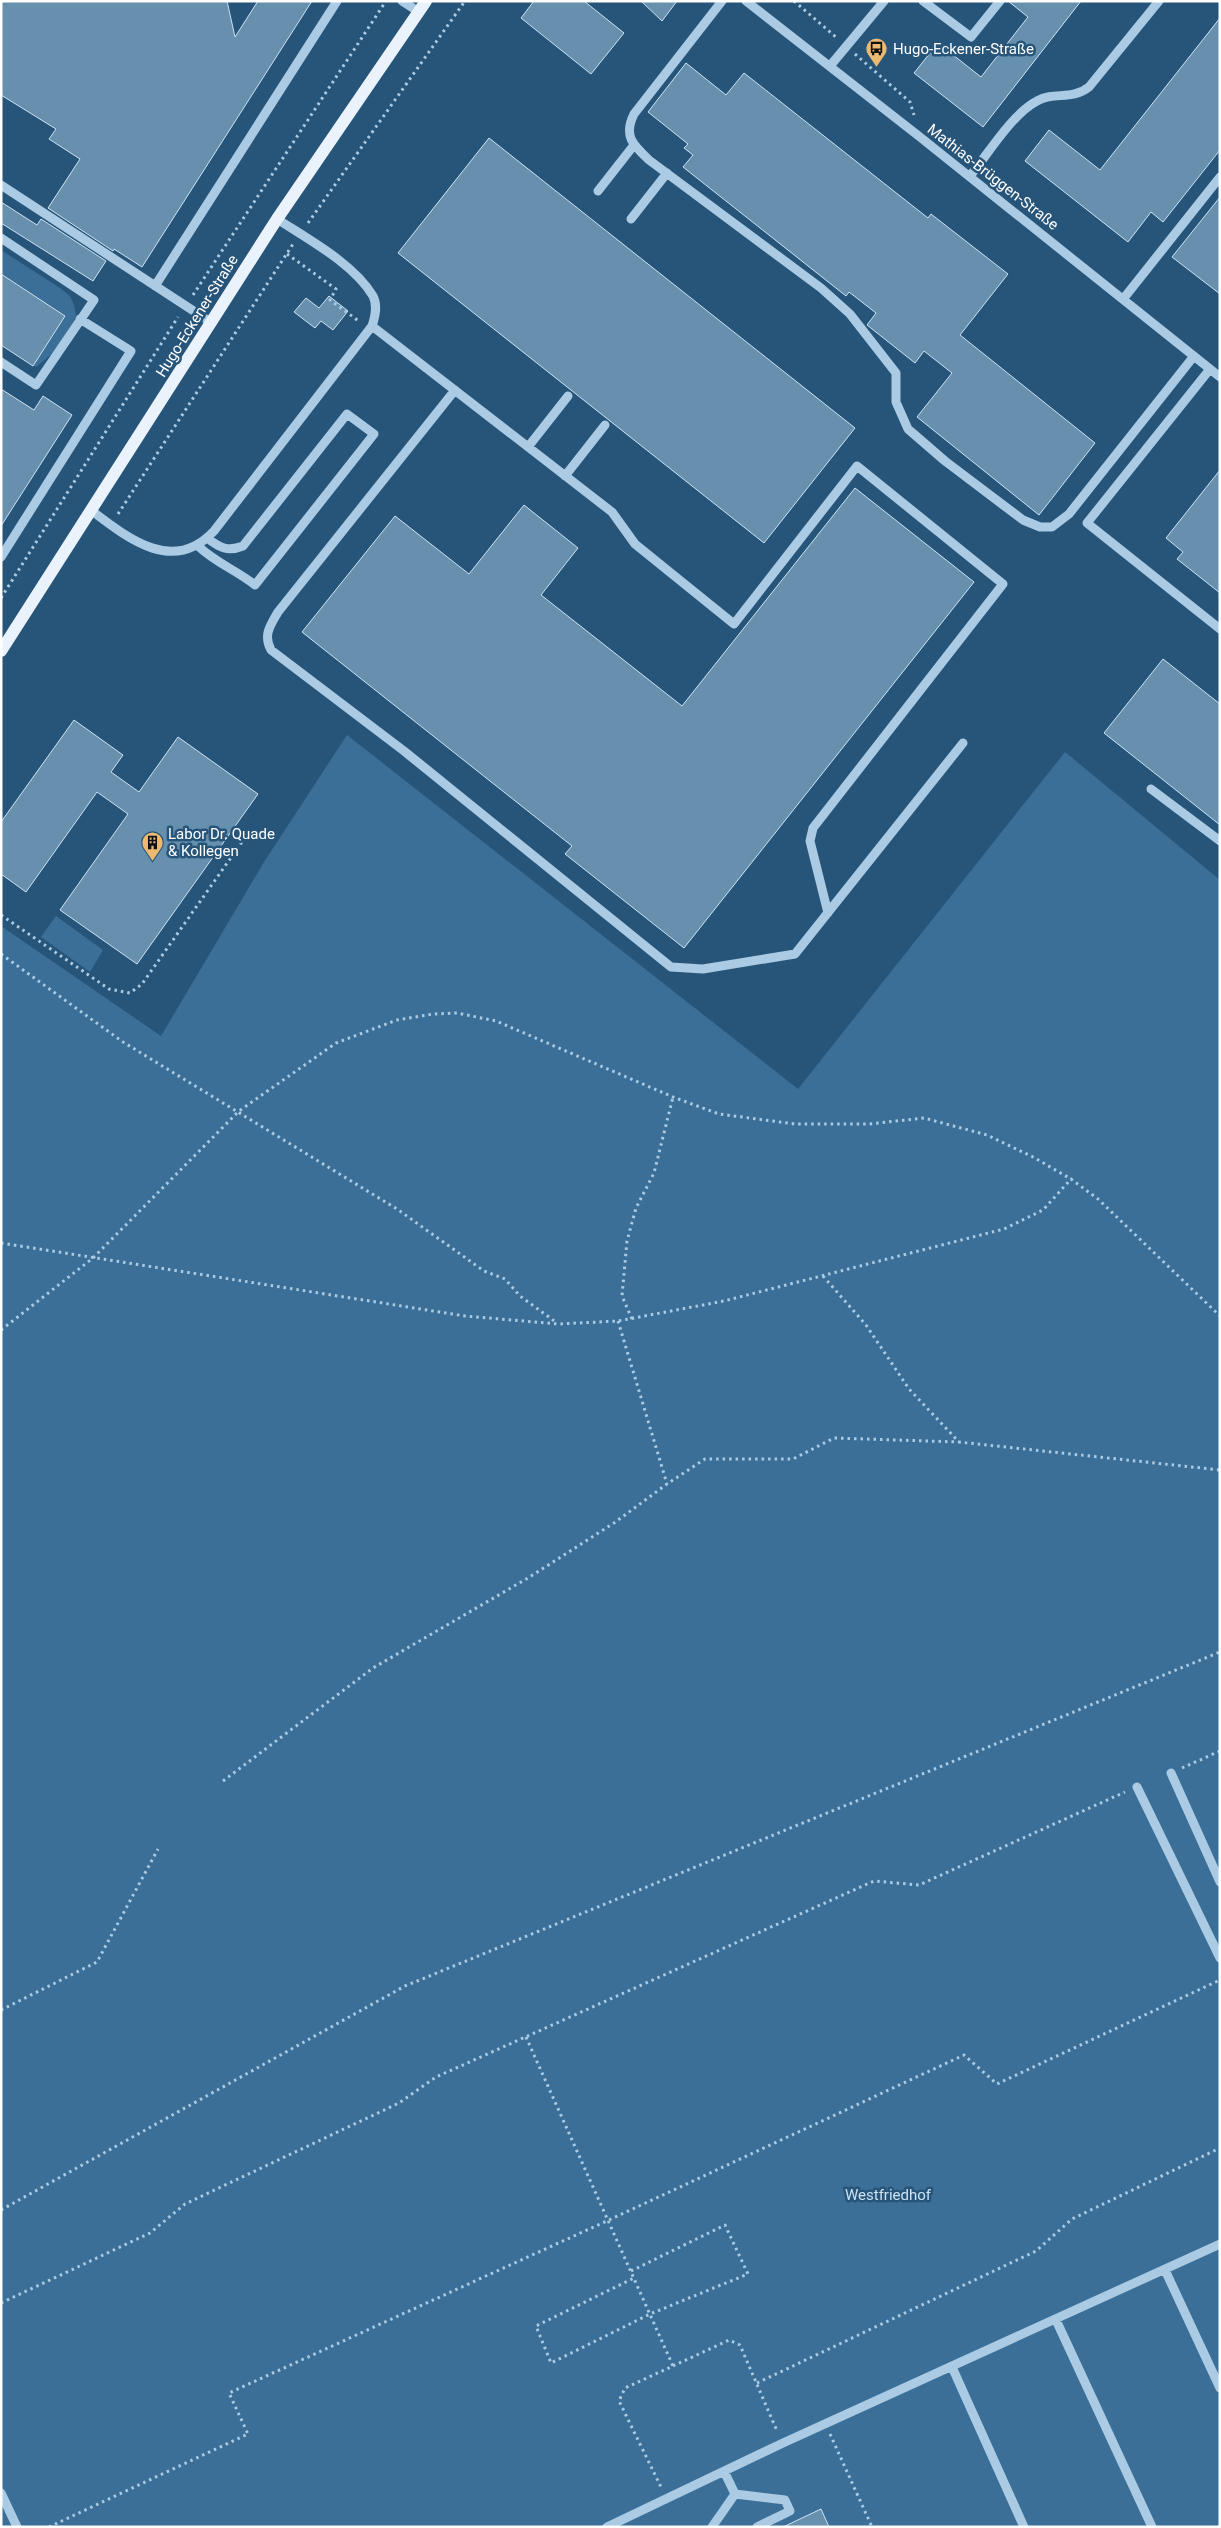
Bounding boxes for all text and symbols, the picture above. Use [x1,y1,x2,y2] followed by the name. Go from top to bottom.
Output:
[865,37,889,68] bus stop icon: Hugo-Eckener-Straße
[893,40,1034,58] place label: Hugo-Eckener-Straße
[924,120,1062,234] street label: Mathias-Brüggen-Straße
[152,251,242,380] street label: Hugo-Eckener-Straße
[168,825,275,860] place label: Labor Dr. Quade & Kollegen
[140,831,164,862] building icon: Labor Dr. Quade & Kollegen
[845,2186,932,2204] park label: Westfriedhof

